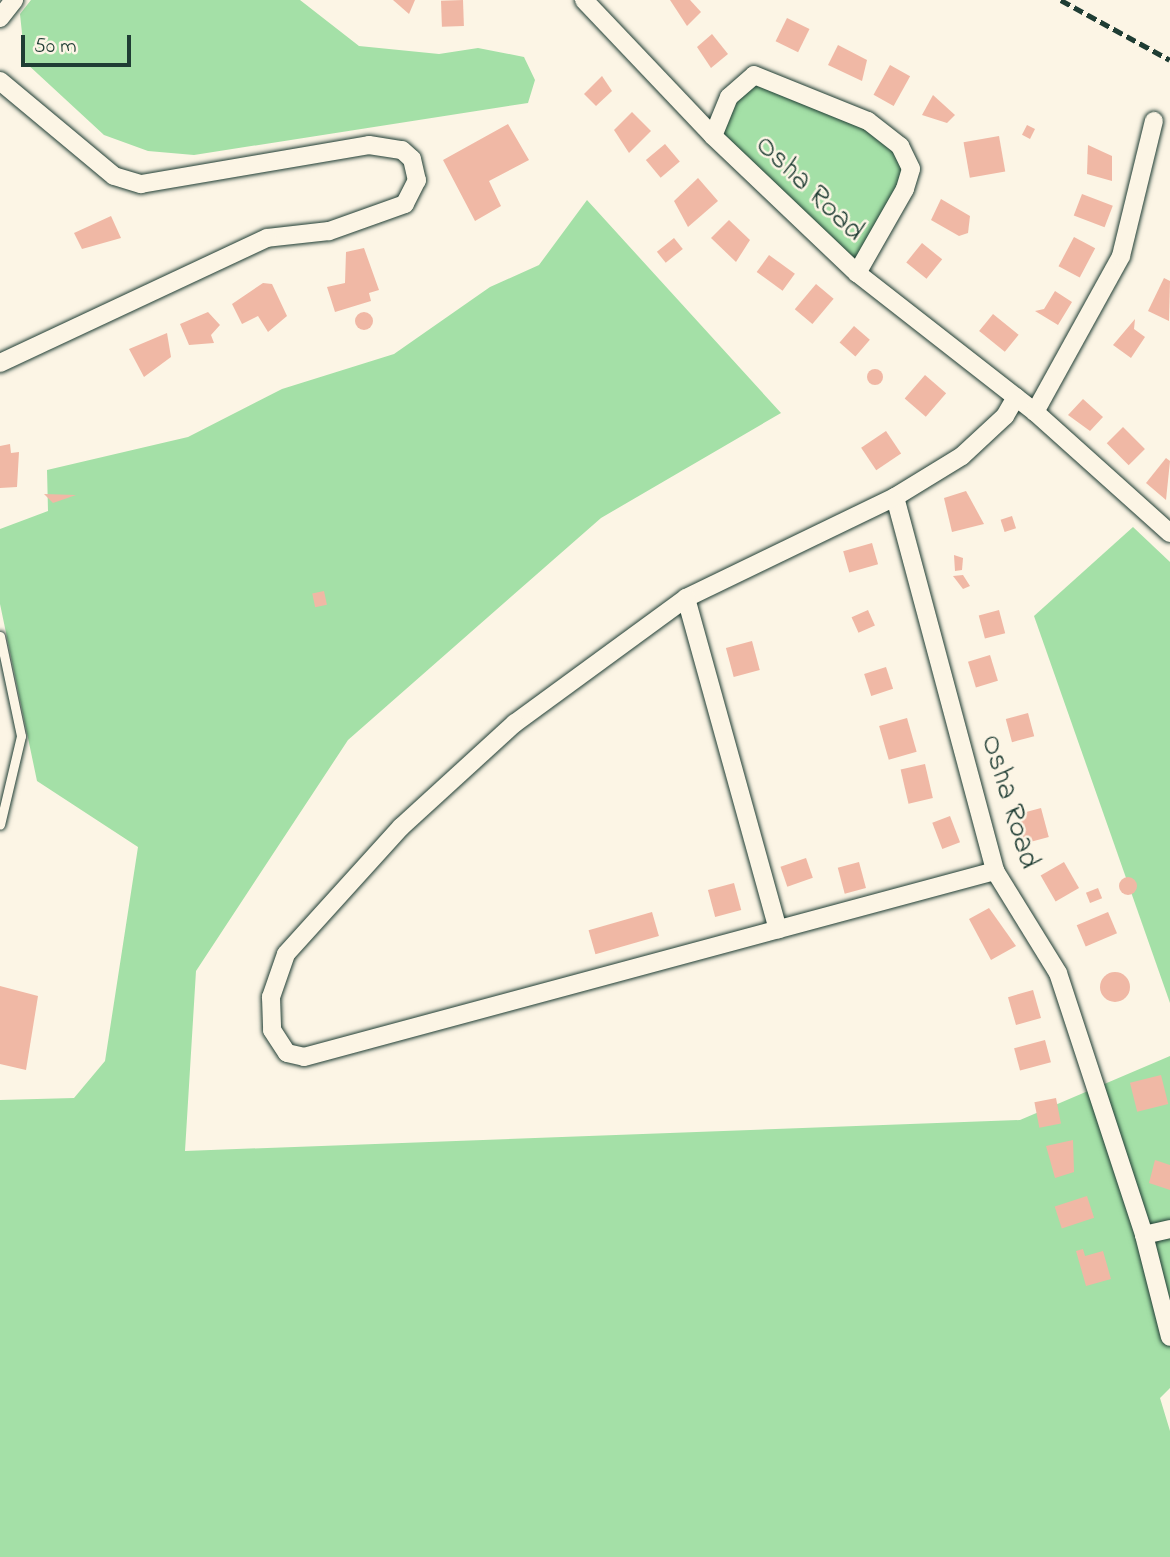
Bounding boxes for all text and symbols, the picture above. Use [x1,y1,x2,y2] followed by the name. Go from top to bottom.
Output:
[24,21,135,65] scale bar
[34,32,77,62] text: 50 m
[747,128,871,250] street label: Osha Road
[972,731,1046,873] street label: Osha Road

